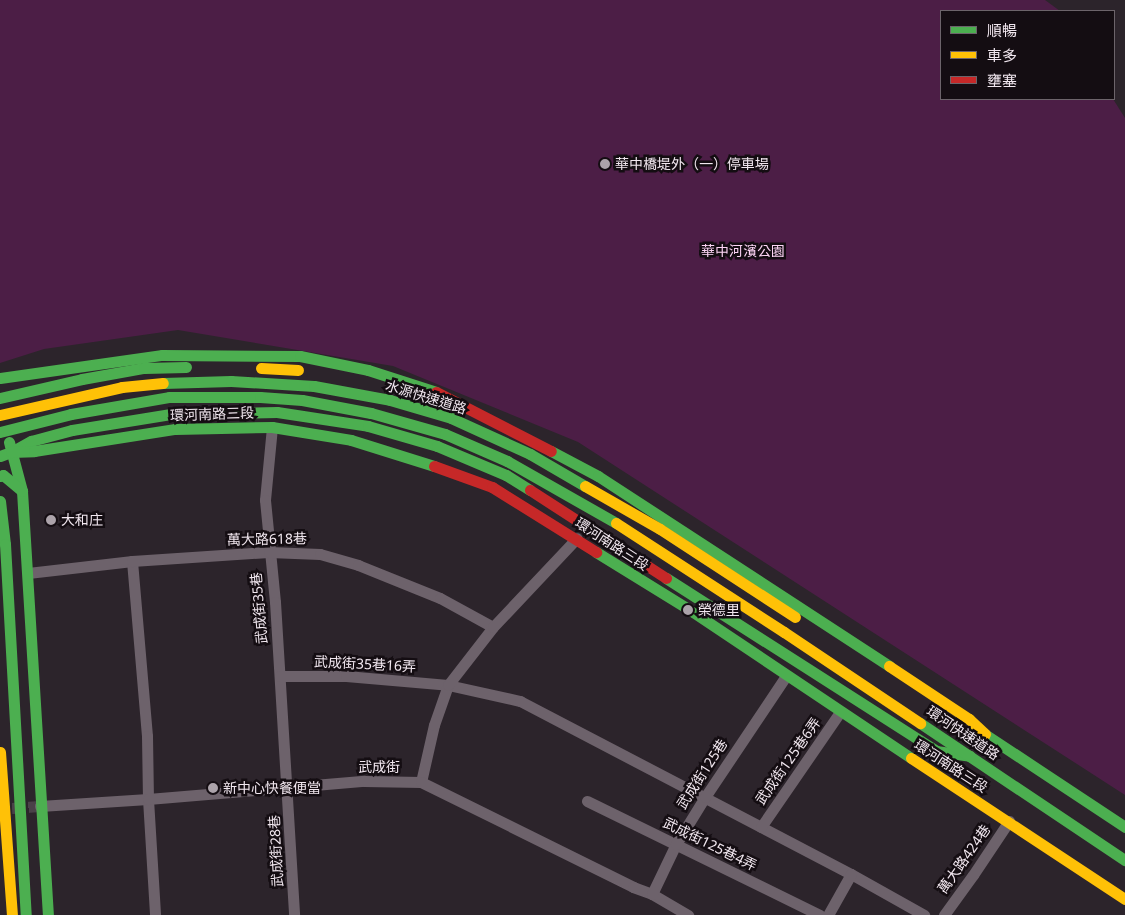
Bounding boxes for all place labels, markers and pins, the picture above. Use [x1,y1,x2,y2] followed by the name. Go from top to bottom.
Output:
[615,156,769,172] place label: 華中橋堤外（一）停車場
[599,158,611,170] marker: 華中橋堤外（一）停車場
[61,512,103,528] place label: 大和庄
[45,514,57,526] marker: 大和庄
[698,602,740,618] place label: 榮德里
[682,604,694,616] marker: 榮德里
[223,780,321,796] place label: 新中心快餐便當
[207,782,219,794] marker: 新中心快餐便當

